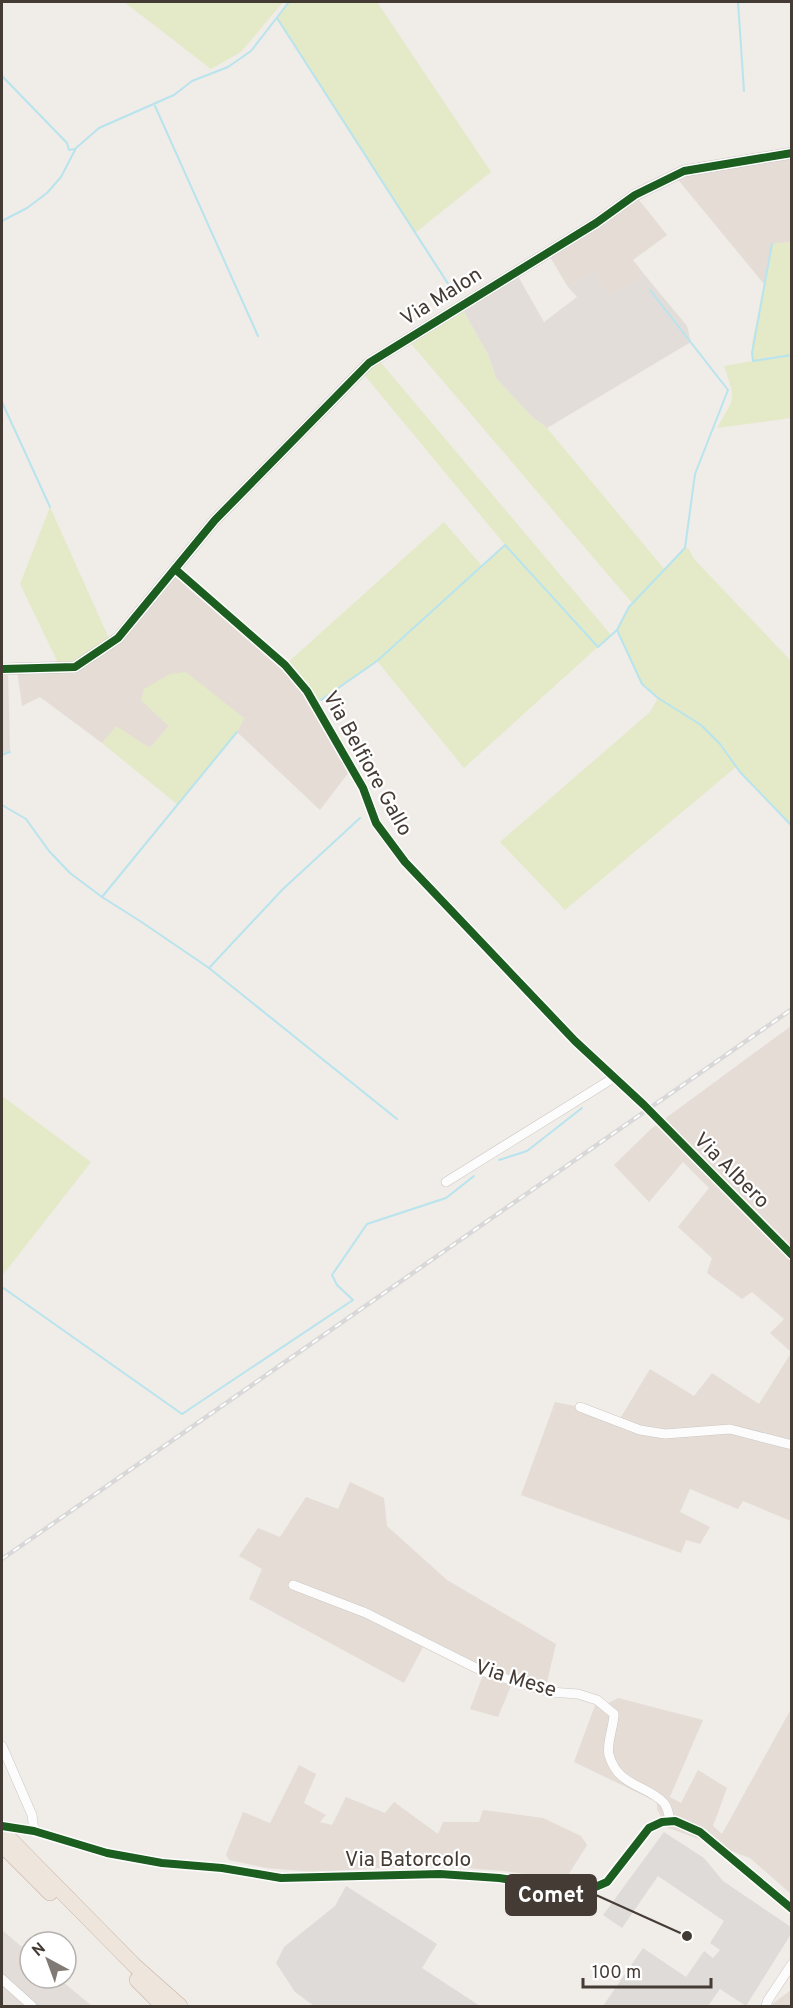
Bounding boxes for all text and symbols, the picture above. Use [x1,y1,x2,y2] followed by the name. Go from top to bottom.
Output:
[396,262,488,333] street label: Via Malon
[316,686,418,841] street label: Via Belfiore Gallo
[687,1127,775,1215] street label: Via Albero
[471,1654,560,1705] street label: Via Mese
[345,1847,471,1874] street label: Via Batorcolo
[506,1875,596,1915] callout: Comet
[518,1883,584,1910] text: Comet
[18,1930,78,1990] north arrow
[29,1939,50,1962] text: N
[583,1951,710,1989] scale bar
[592,1962,641,1985] text: 100 m

